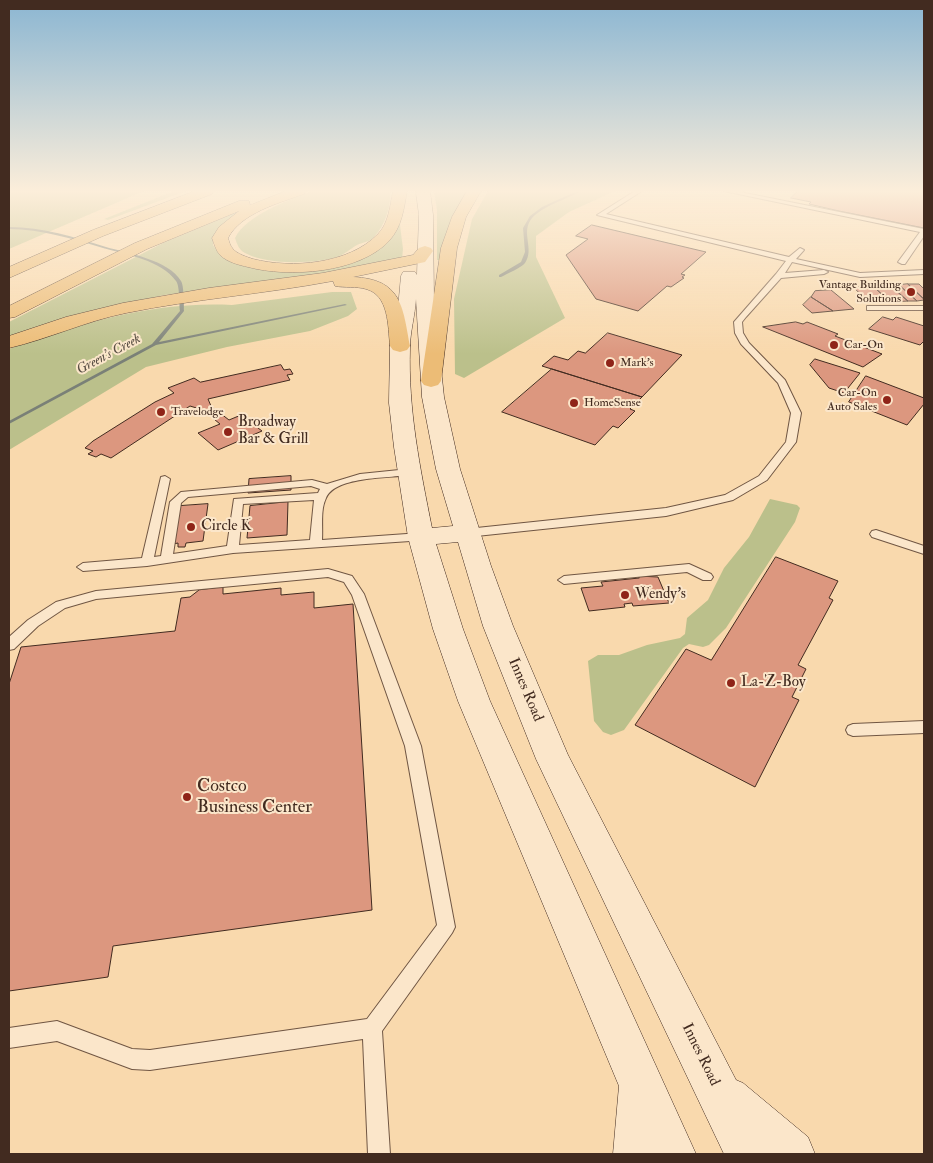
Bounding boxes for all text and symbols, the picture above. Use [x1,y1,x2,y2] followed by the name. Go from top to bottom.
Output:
[819,278,901,306] place label: Vantage Building Solutions
[905,286,917,298] marker: Vantage Building Solutions
[74,331,144,379] water label: Green's Creek
[844,338,883,352] place label: Car-On
[828,339,840,351] marker: Car-On
[620,356,654,370] place label: Mark's
[604,357,616,369] marker: Mark's
[827,386,877,414] place label: Car-On Auto Sales
[881,394,893,406] marker: Car-On Auto Sales
[584,396,641,410] place label: HomeSense
[568,397,580,409] marker: HomeSense
[171,405,224,419] place label: Travelodge
[155,406,167,418] marker: Travelodge
[238,414,308,449] place label: Broadway Bar & Grill
[222,426,234,438] marker: Broadway Bar & Grill
[201,518,251,536] place label: Circle K
[185,521,197,533] marker: Circle K
[635,586,686,604] place label: Wendy's
[619,589,631,601] marker: Wendy's
[504,655,546,725] street label: Innes Road
[741,674,806,692] place label: La-Z-Boy
[725,677,737,689] marker: La-Z-Boy
[197,776,312,819] place label: Costco Business Center
[181,791,193,803] marker: Costco Business Center
[677,1021,723,1089] street label: Innes Road

